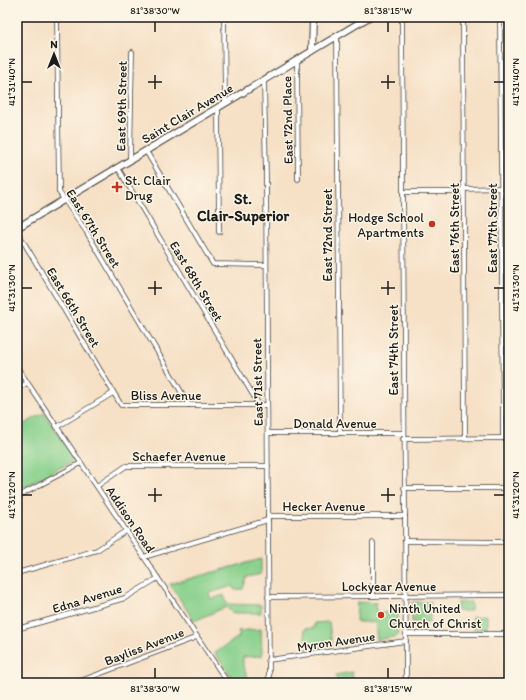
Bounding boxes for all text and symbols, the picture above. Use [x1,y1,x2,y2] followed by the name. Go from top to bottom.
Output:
[130,4,180,17] text: 81°38'30"W
[364,4,412,17] text: 81°38'15"W
[34,34,74,74] north arrow
[50,38,58,51] text: N
[5,58,18,106] text: 41°31'40"N
[509,58,522,106] text: 41°31'40"N
[113,60,130,151] street label: East 69th Street
[279,76,296,164] street label: East 72nd Place
[139,80,236,147] street label: Saint Clair Avenue
[125,173,171,203] place label: St. Clair Drug
[112,182,122,192] marker: St. Clair Drug
[447,183,462,273] street label: East 76th Street
[485,183,500,273] street label: East 77th Street
[63,186,124,271] street label: East 67th Street
[320,188,335,281] street label: East 72nd Street
[197,190,289,226] district label: St. Clair-Superior
[348,210,424,240] place label: Hodge School Apartments
[427,219,437,229] marker: Hodge School Apartments
[167,238,226,324] street label: East 68th Street
[5,264,18,312] text: 41°31'30"N
[509,264,522,312] text: 41°31'30"N
[44,265,103,350] street label: East 66th Street
[386,304,401,396] street label: East 74th Street
[249,338,266,426] street label: East 71st Street
[131,388,201,403] street label: Bliss Avenue
[293,416,377,431] street label: Donald Avenue
[132,449,226,464] street label: Schaefer Avenue
[5,471,18,519] text: 41°31'20"N
[509,471,522,519] text: 41°31'20"N
[103,483,158,555] street label: Addison Road
[283,499,365,514] street label: Hecker Avenue
[342,579,436,594] street label: Lockyear Avenue
[50,581,124,616] street label: Edna Avenue
[389,601,481,631] place label: Ninth United Church of Christ
[376,610,386,620] marker: Ninth United Church of Christ
[102,624,186,669] street label: Bayliss Avenue
[296,629,376,654] street label: Myron Avenue
[130,682,180,695] text: 81°38'30"W
[364,682,412,695] text: 81°38'15"W

